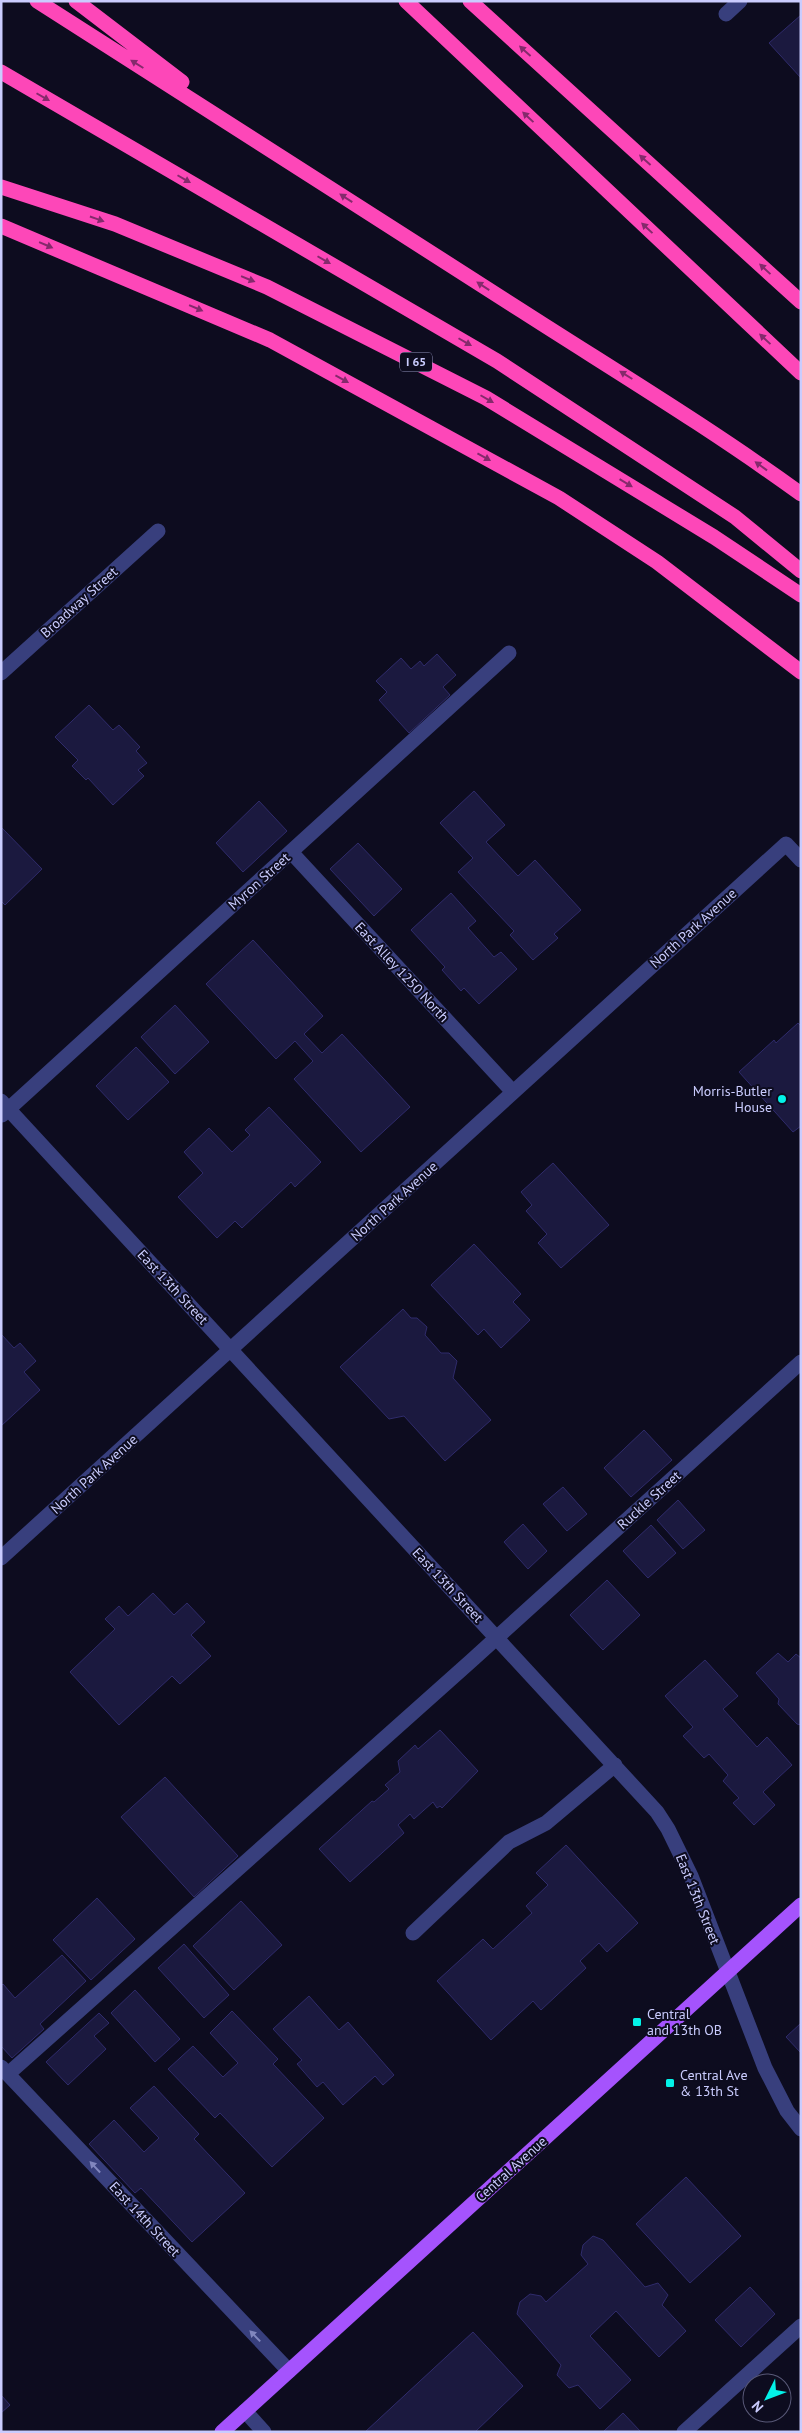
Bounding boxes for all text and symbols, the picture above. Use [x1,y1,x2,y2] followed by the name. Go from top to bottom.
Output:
[519,45,531,57] one-way arrow
[130,60,144,69] one-way arrow
[37,92,50,101] one-way arrow
[523,111,535,123] one-way arrow
[639,154,651,166] one-way arrow
[177,174,190,183] one-way arrow
[340,193,353,202] one-way arrow
[90,215,105,223] one-way arrow
[641,222,653,234] one-way arrow
[39,241,53,249] one-way arrow
[318,256,331,265] one-way arrow
[759,263,771,275] one-way arrow
[241,275,256,283] one-way arrow
[476,281,489,291] one-way arrow
[189,305,203,313] one-way arrow
[760,333,772,345] one-way arrow
[457,338,472,346] one-way arrow
[400,352,432,372] road number: I 65
[620,371,633,380] one-way arrow
[335,375,349,383] one-way arrow
[481,394,494,403] one-way arrow
[477,453,492,461] one-way arrow
[755,460,768,471] one-way arrow
[620,479,633,488] one-way arrow
[37,562,121,641] street label: Broadway Street
[224,848,294,913] street label: Myron Street
[646,884,740,972] street label: North Park Avenue
[351,918,453,1026] street label: East Alley 1250 North
[693,1082,772,1116] place label: Morris-Butler House
[776,1093,788,1105] marker: Morris-Butler House
[347,1157,441,1245] street label: North Park Avenue
[134,1246,212,1328] street label: East 13th Street
[47,1430,141,1518] street label: North Park Avenue
[613,1467,685,1533] street label: Ruckle Street
[409,1544,487,1626] street label: East 13th Street
[672,1851,724,1947] street label: East 13th Street
[647,2005,722,2039] place label: Central and 13th OB
[631,2016,643,2028] marker: Central and 13th OB
[680,2066,748,2100] place label: Central Ave & 13th St
[664,2077,676,2089] marker: Central Ave & 13th St
[472,2132,550,2206] street label: Central Avenue
[89,2161,101,2173] one-way arrow
[106,2178,184,2260] street label: East 14th Street
[249,2330,261,2342] one-way arrow
[742,2373,792,2423] north arrow
[748,2397,767,2416] text: N

